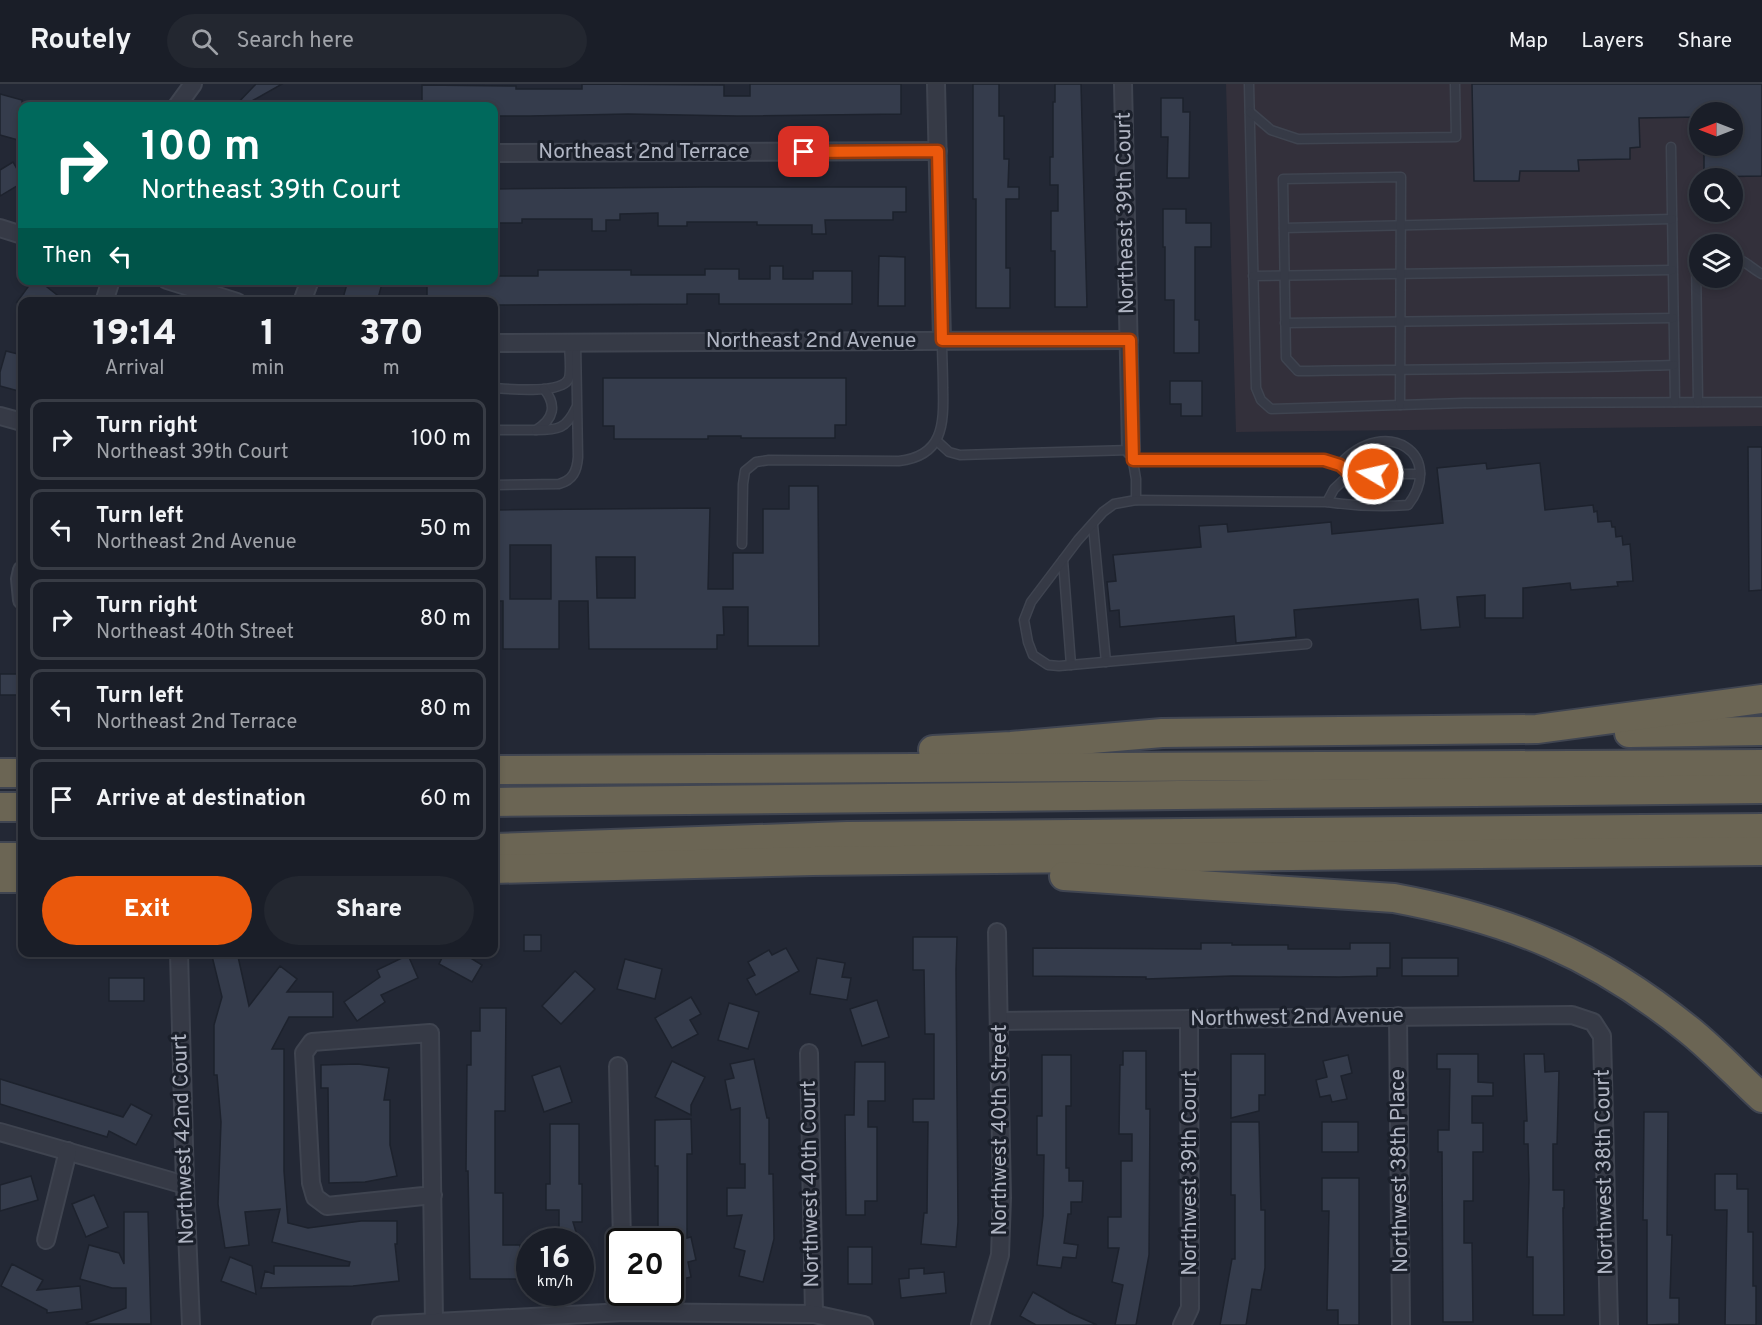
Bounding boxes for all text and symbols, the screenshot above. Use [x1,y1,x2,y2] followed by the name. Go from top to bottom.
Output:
[167,14,587,68] search box
[30,23,131,59] text: Routely
[188,25,221,58] icon: search
[236,28,354,55] text: Search here
[1509,28,1548,55] text: Map
[1581,28,1644,55] text: Layers
[1677,28,1732,55] text: Share
[1689,102,1743,156] north arrow
[1689,102,1743,288] map controls
[1111,112,1141,314] street label: Northeast 39th Court
[141,122,260,175] text: 100 m
[42,126,120,204] icon: right
[778,126,829,177] pin
[787,135,820,168] icon: arrive
[538,139,750,166] street label: Northeast 2nd Terrace
[1689,168,1743,222] button: search
[141,174,401,208] text: Northeast 39th Court
[1689,234,1743,288] button: layers
[104,240,137,273] icon: left
[42,243,92,270] text: Then
[92,312,177,358] text: 19:14
[260,312,275,358] text: 1
[359,312,424,358] text: 370
[706,328,916,355] street label: Northeast 2nd Avenue
[105,356,164,382] text: Arrival
[251,356,284,382] text: min
[383,356,400,382] text: m
[96,413,198,440] text: Turn right
[45,423,78,456] icon: right
[411,426,471,453] text: 100 m
[96,440,289,466] text: Northeast 39th Court
[1341,442,1405,506] position arrow
[96,503,184,530] text: Turn left
[45,513,78,546] icon: left
[419,516,471,543] text: 50 m
[96,530,296,556] text: Northeast 2nd Avenue
[96,593,198,620] text: Turn right
[45,603,78,636] icon: right
[420,606,471,633] text: 80 m
[96,620,294,646] text: Northeast 40th Street
[96,683,184,710] text: Turn left
[45,693,78,726] icon: left
[420,696,471,723] text: 80 m
[96,710,297,736] text: Northeast 2nd Terrace
[45,783,78,816] icon: arrive
[96,786,306,813] text: Arrive at destination
[420,786,471,813] text: 60 m
[42,876,252,945] button: Exit
[264,876,474,945] button: Share
[1190,1003,1404,1033] street label: Northwest 2nd Avenue
[987,1024,1014,1236] street label: Northwest 40th Street
[167,1033,201,1245] street label: Northwest 42nd Court
[1385,1069,1415,1273] street label: Northwest 38th Place
[1590,1069,1620,1275] street label: Northwest 38th Court
[1177,1070,1204,1276] street label: Northwest 39th Court
[796,1080,826,1288] street label: Northwest 40th Court
[606,1228,684,1306] speed limit sign: 20
[540,1241,570,1278] text: 16
[537,1273,573,1292] text: km/h

